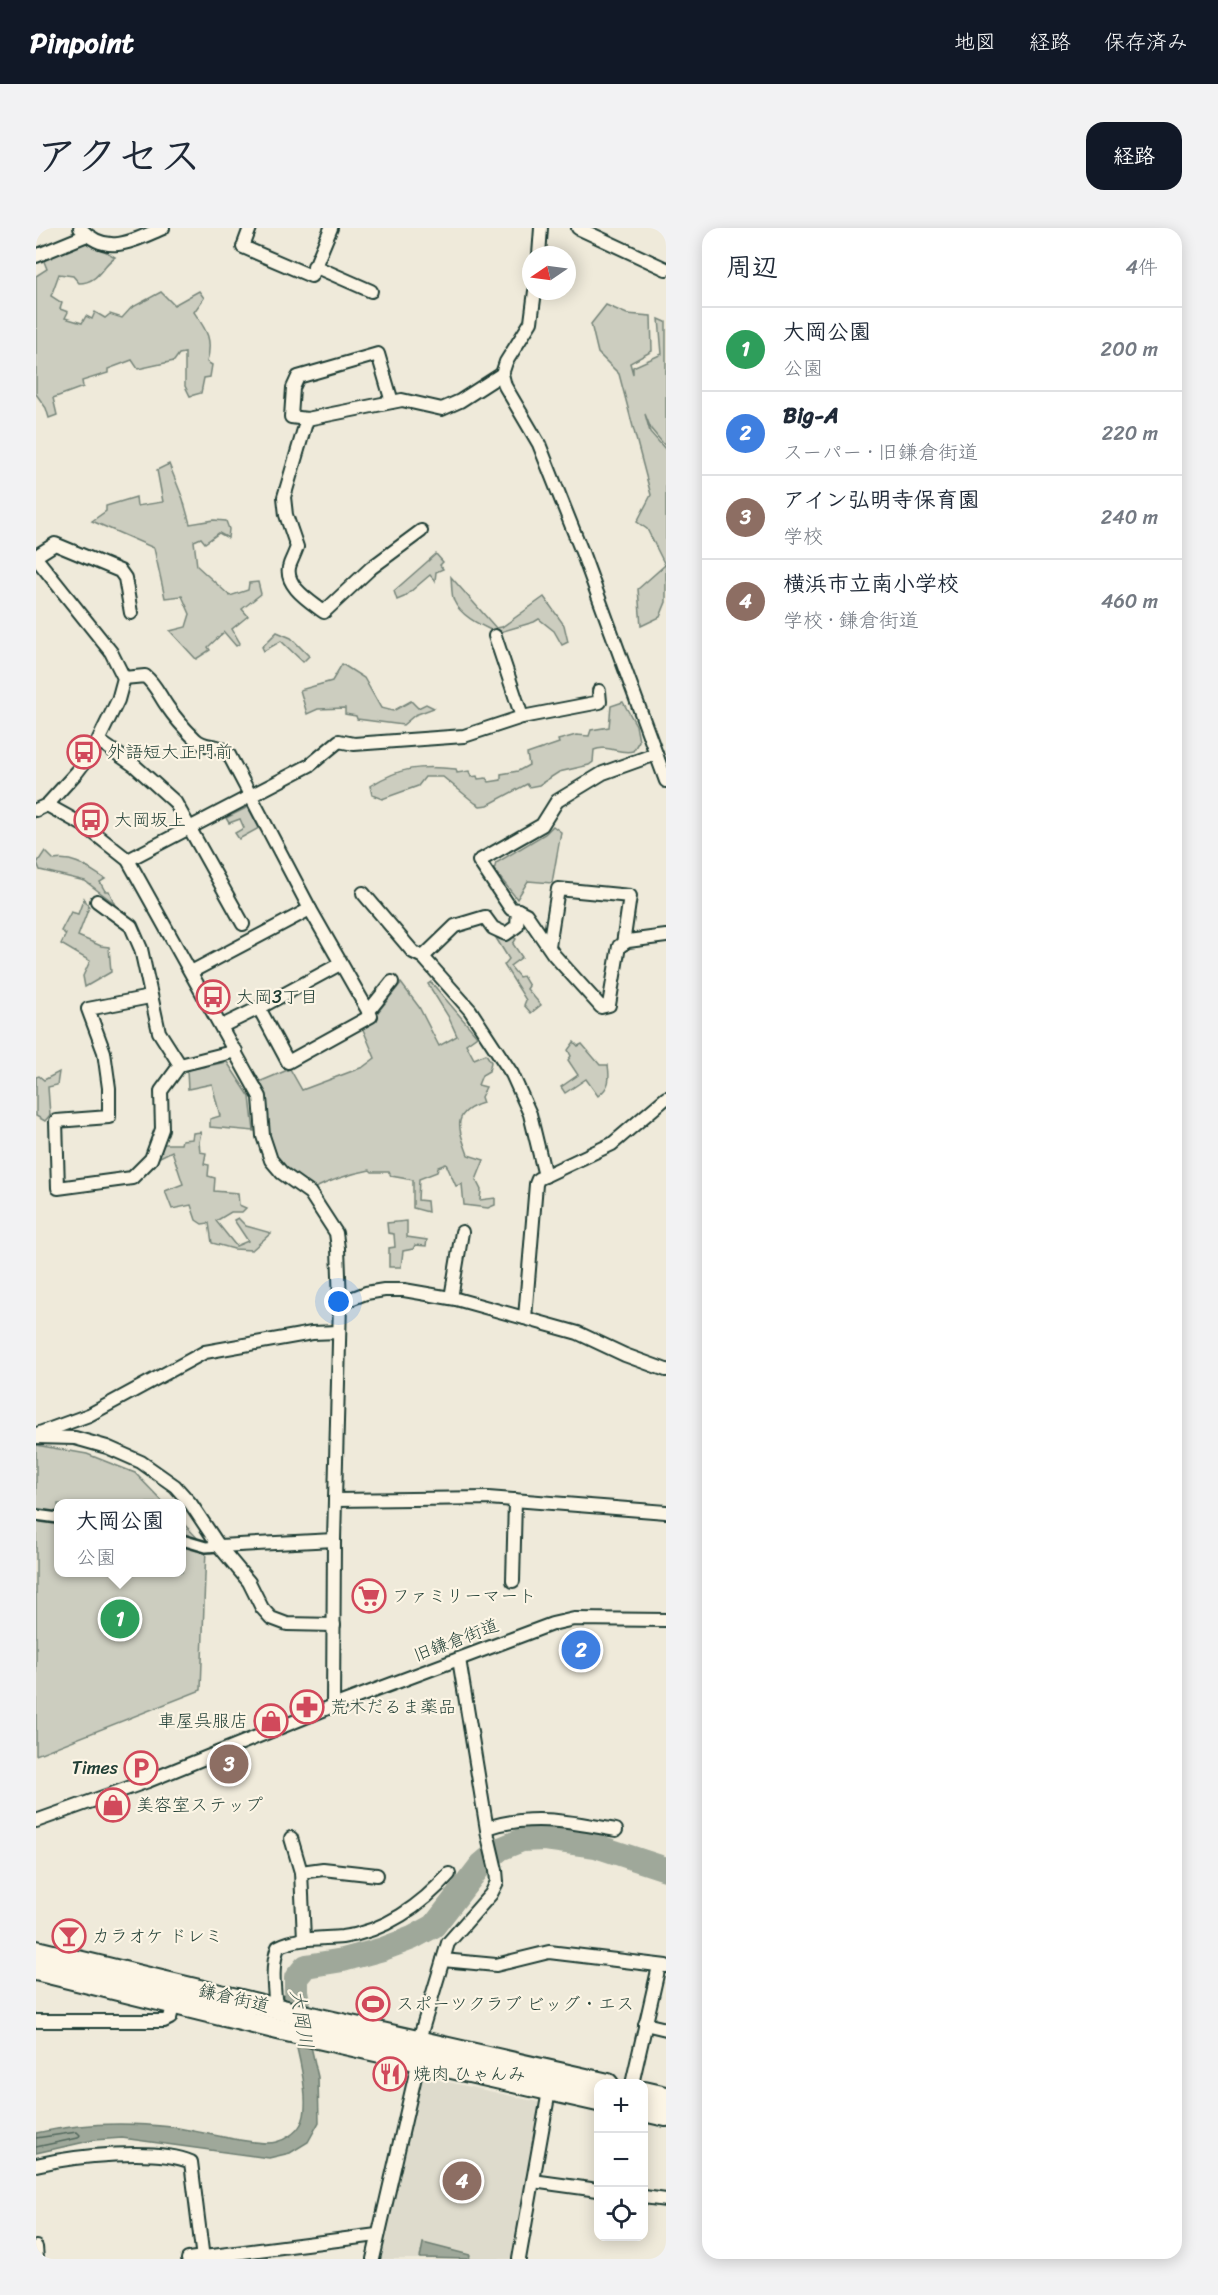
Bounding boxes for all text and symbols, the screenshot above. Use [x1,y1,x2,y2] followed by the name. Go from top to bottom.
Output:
[30,18,134,67] text: Pinpoint
[954,23,996,61] text: 地図
[1029,23,1071,61] text: 経路
[1104,23,1188,61] text: 保存済み
[36,119,201,193] text: アクセス
[1086,122,1182,190] button: 経路
[726,244,778,290] text: 周辺
[522,246,576,300] north arrow
[1126,250,1158,285] text: 4件
[783,312,871,351] text: 大岡公園
[741,332,750,367] text: 1
[1101,332,1158,367] text: 200 m
[783,351,823,386] text: 公園
[783,396,839,435] text: Big-A
[740,416,751,451] text: 2
[1102,416,1158,451] text: 220 m
[783,435,978,470] text: スーパー · 旧鎌倉街道
[783,480,980,519] text: アイン弘明寺保育園
[740,500,751,535] text: 3
[1101,500,1158,535] text: 240 m
[783,519,823,554] text: 学校
[783,564,959,603] text: 横浜市立南小学校
[739,584,752,619] text: 4
[1101,584,1158,619] text: 460 m
[783,603,919,638] text: 学校 · 鎌倉街道
[66,734,102,770] bus stop icon: 外語短大正門前
[107,736,233,768] place label: 外語短大正門前
[73,802,109,838] bus stop icon: 大岡坂上
[114,804,186,836] place label: 大岡坂上
[195,979,231,1015] bus stop icon: 大岡3丁目
[236,981,318,1013] place label: 大岡3丁目
[324,1287,353,1316] your location
[54,1499,186,1577] popup
[76,1501,164,1540] text: 大岡公園
[76,1540,116,1575] text: 公園
[351,1578,387,1614] supermarket icon: ファミリーマート
[392,1580,536,1612] place label: ファミリーマート
[100,1596,140,1642] pin: 1
[408,1609,504,1671] street label: 旧鎌倉街道
[562,1628,600,1672] pin: 2
[289,1689,325,1725] pharmacy icon: 荒木だるま薬品
[330,1691,456,1723] place label: 荒木だるま薬品
[253,1703,289,1739] shop icon: 車屋呉服店
[158,1705,248,1737] place label: 車屋呉服店
[210,1742,248,1786] pin: 3
[123,1750,159,1786] parking icon: Times
[72,1752,119,1784] place label: Times
[95,1787,131,1823] shop icon: 美容室ステップ
[136,1789,263,1821] place label: 美容室ステップ
[51,1918,87,1954] bar icon: カラオケ ドレミ
[92,1920,223,1952] place label: カラオケ ドレミ
[195,1974,273,2022] street label: 鎌倉街道
[355,1986,391,2022] sports icon: スポーツクラブ ビッグ・エス
[280,1987,323,2051] water label: 大岡川
[396,1988,634,2020] place label: スポーツクラブ ビッグ・エス
[372,2056,408,2092] restaurant icon: 焼肉 ひゃんみ
[413,2058,526,2090] place label: 焼肉 ひゃんみ
[594,2079,648,2241] map controls
[594,2079,648,2133] button: +
[594,2133,648,2187] button: −
[442,2158,482,2204] pin: 4
[594,2187,648,2241] button: locate

